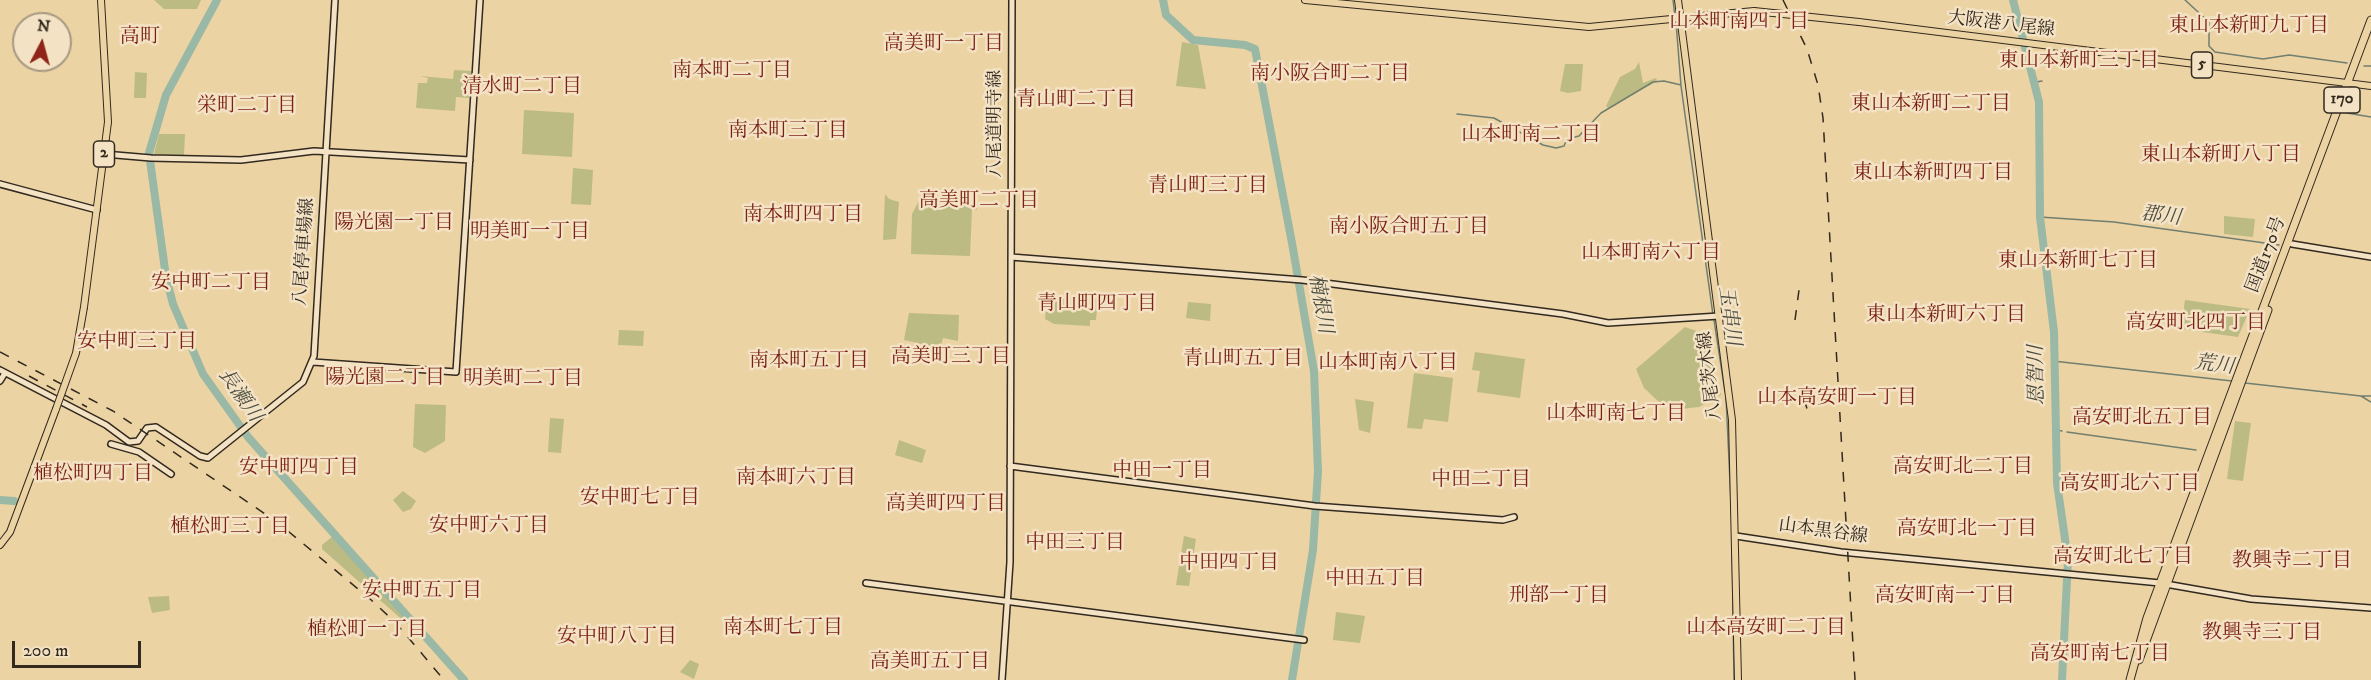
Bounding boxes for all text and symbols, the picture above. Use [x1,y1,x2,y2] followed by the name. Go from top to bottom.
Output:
[1946,8,2056,42] street label: 大阪港八尾線
[1669,11,1809,35] district label: 山本町南四丁目
[12,12,72,72] north arrow
[36,15,51,37] text: N
[2169,15,2329,39] district label: 東山本新町九丁目
[120,26,160,50] district label: 高町
[884,33,1004,57] district label: 高美町一丁目
[1999,50,2159,74] district label: 東山本新町三丁目
[2192,52,2212,78] road number: 5
[672,60,792,84] district label: 南本町二丁目
[1250,63,1410,87] district label: 南小阪合町二丁目
[985,70,1007,178] street label: 八尾道明寺線
[462,76,582,100] district label: 清水町二丁目
[2324,87,2360,113] road number: 170
[1016,89,1136,113] district label: 青山町二丁目
[1851,93,2011,117] district label: 東山本新町二丁目
[197,95,297,119] district label: 栄町二丁目
[728,120,848,144] district label: 南本町三丁目
[1461,124,1601,148] district label: 山本町南二丁目
[94,141,114,167] road number: 2
[2141,144,2301,168] district label: 東山本新町八丁目
[1853,162,2013,186] district label: 東山本新町四丁目
[1148,175,1268,199] district label: 青山町三丁目
[919,190,1039,214] district label: 高美町二丁目
[290,197,320,307] street label: 八尾停車場線
[2140,203,2182,231] water label: 郡川
[743,204,863,228] district label: 南本町四丁目
[334,212,454,236] district label: 陽光園一丁目
[2243,214,2291,296] street label: 国道170号
[1329,216,1489,240] district label: 南小阪合町五丁目
[470,221,590,245] district label: 明美町一丁目
[1581,242,1721,266] district label: 山本町南六丁目
[1998,250,2158,274] district label: 東山本新町七丁目
[151,272,271,296] district label: 安中町二丁目
[1302,272,1336,336] water label: 楠根川
[1712,285,1744,347] water label: 玉串川
[1037,293,1157,317] district label: 青山町四丁目
[1866,304,2026,328] district label: 東山本新町六丁目
[2126,312,2266,336] district label: 高安町北四丁目
[1695,330,1727,422] street label: 八尾茨木線
[77,331,197,355] district label: 安中町三丁目
[2025,345,2051,405] water label: 恩智川
[891,346,1011,370] district label: 高美町三丁目
[1183,348,1303,372] district label: 青山町五丁目
[749,350,869,374] district label: 南本町五丁目
[1318,352,1458,376] district label: 山本町南八丁目
[2193,352,2235,380] water label: 荒川
[212,365,266,427] water label: 長瀬川
[325,367,445,391] district label: 陽光園二丁目
[463,368,583,392] district label: 明美町二丁目
[1757,387,1917,411] district label: 山本高安町一丁目
[1546,403,1686,427] district label: 山本町南七丁目
[2072,407,2212,431] district label: 高安町北五丁目
[1893,456,2033,480] district label: 高安町北二丁目
[239,457,359,481] district label: 安中町四丁目
[1112,460,1212,484] district label: 中田一丁目
[33,463,153,487] district label: 植松町四丁目
[736,467,856,491] district label: 南本町六丁目
[1431,469,1531,493] district label: 中田二丁目
[2060,473,2200,497] district label: 高安町北六丁目
[580,487,700,511] district label: 安中町七丁目
[886,493,1006,517] district label: 高美町四丁目
[429,515,549,539] district label: 安中町六丁目
[1777,515,1869,549] street label: 山本黒谷線
[170,516,290,540] district label: 植松町三丁目
[1897,518,2037,542] district label: 高安町北一丁目
[1025,532,1125,556] district label: 中田三丁目
[2053,546,2193,570] district label: 高安町北七丁目
[2232,550,2352,574] district label: 教興寺二丁目
[1179,552,1279,576] district label: 中田四丁目
[1325,568,1425,592] district label: 中田五丁目
[362,580,482,604] district label: 安中町五丁目
[1509,585,1609,609] district label: 刑部一丁目
[1875,585,2015,609] district label: 高安町南一丁目
[723,617,843,641] district label: 南本町七丁目
[1686,617,1846,641] district label: 山本高安町二丁目
[307,619,427,643] district label: 植松町一丁目
[2202,622,2322,646] district label: 教興寺三丁目
[557,626,677,650] district label: 安中町八丁目
[15,629,144,667] scale bar
[23,640,69,662] text: 200 m
[2030,643,2170,667] district label: 高安町南七丁目
[870,651,990,675] district label: 高美町五丁目

